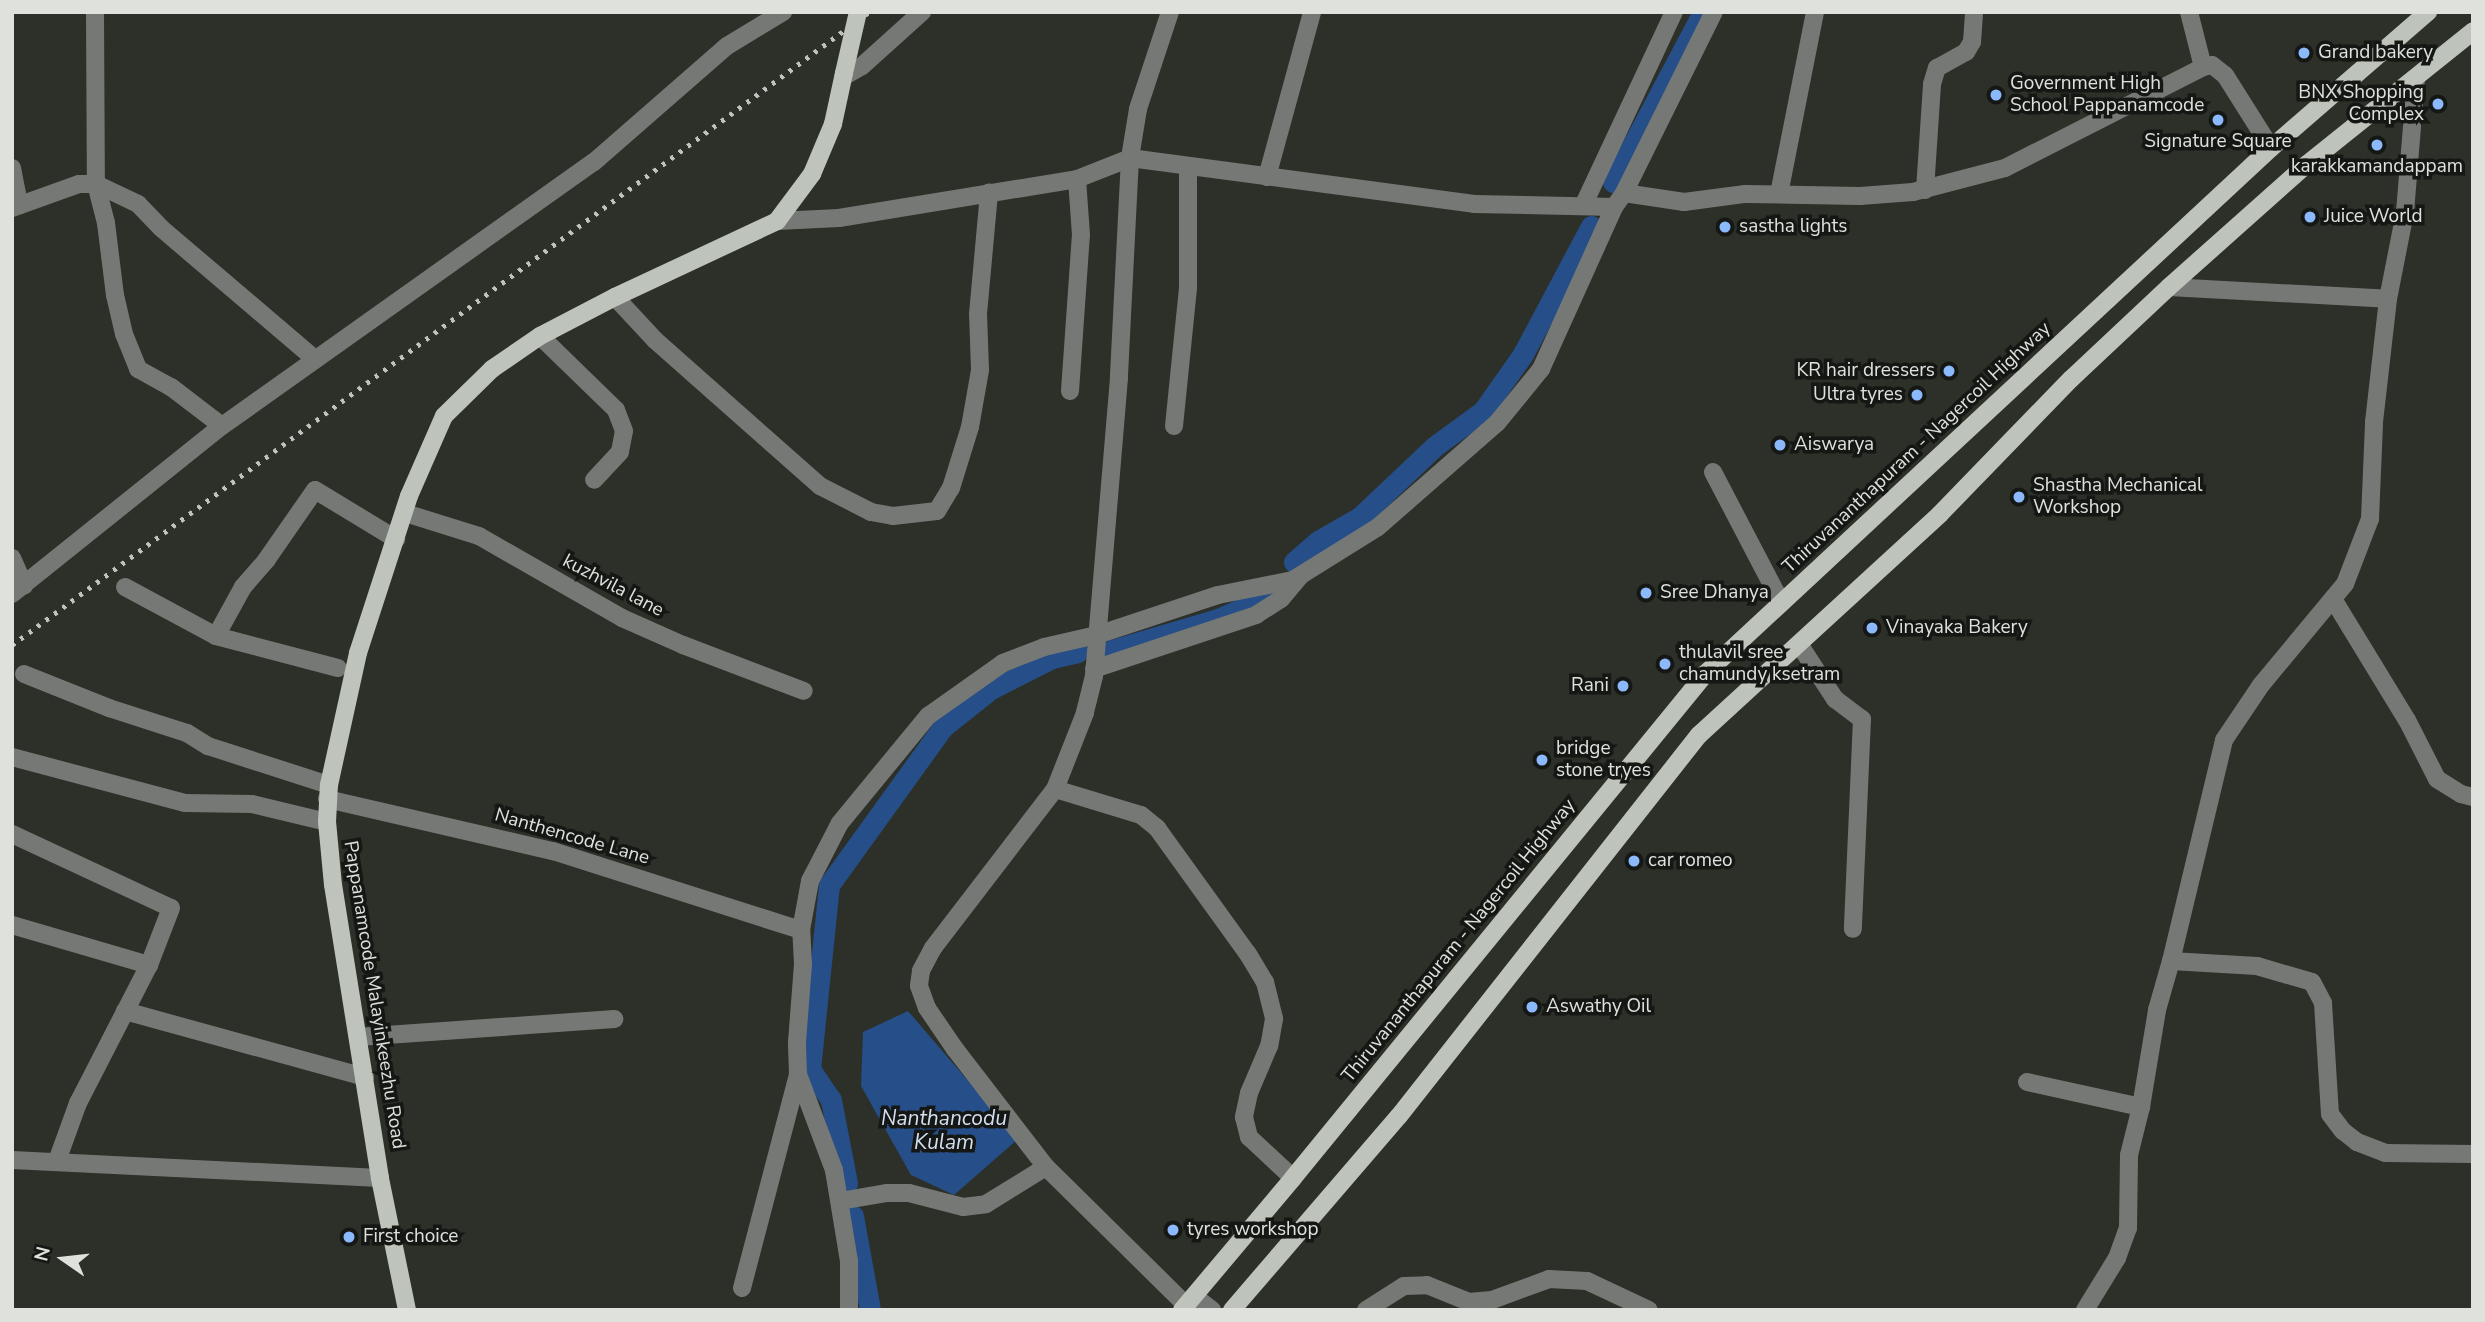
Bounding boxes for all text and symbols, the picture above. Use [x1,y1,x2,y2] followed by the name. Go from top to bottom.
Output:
[2318,42,2433,64] place label: Grand bakery
[2296,45,2312,61] marker: Grand bakery
[2010,73,2204,117] place label: Government High School Pappanamcode
[2298,82,2424,126] place label: BNX Shopping Complex
[1988,87,2004,103] marker: Government High School Pappanamcode
[2430,96,2446,112] marker: BNX Shopping Complex
[2210,112,2226,128] marker: Signature Square
[2144,131,2292,153] place label: Signature Square
[2369,137,2385,153] marker: karakkamandappam
[2291,156,2463,178] place label: karakkamandappam
[2324,206,2423,228] place label: Juice World
[2302,209,2318,225] marker: Juice World
[1739,216,1847,238] place label: sastha lights
[1717,219,1733,235] marker: sastha lights
[1778,318,2056,578] street label: Thiruvananthapuram - Nagercoil Highway
[1796,360,1935,382] place label: KR hair dressers
[1941,363,1957,379] marker: KR hair dressers
[1813,384,1903,406] place label: Ultra tyres
[1909,387,1925,403] marker: Ultra tyres
[1794,434,1874,456] place label: Aiswarya
[1772,437,1788,453] marker: Aiswarya
[2033,475,2203,519] place label: Shastha Mechanical Workshop
[2011,489,2027,505] marker: Shastha Mechanical Workshop
[559,550,667,622] street label: kuzhvila lane
[1660,582,1769,604] place label: Sree Dhanya
[1638,585,1654,601] marker: Sree Dhanya
[1886,617,2028,639] place label: Vinayaka Bakery
[1864,620,1880,636] marker: Vinayaka Bakery
[1679,642,1840,686] place label: thulavil sree chamundy ksetram
[1657,656,1673,672] marker: thulavil sree chamundy ksetram
[1571,675,1609,697] place label: Rani
[1615,678,1631,694] marker: Rani
[1556,738,1651,782] place label: bridge stone tryes
[1534,752,1550,768] marker: bridge stone tryes
[1338,795,1580,1087] street label: Thiruvananthapuram - Nagercoil Highway
[492,804,652,870] street label: Nanthencode Lane
[338,839,410,1151] street label: Pappanamcode Malayinkeezhu Road
[1648,850,1733,872] place label: car romeo
[1626,853,1642,869] marker: car romeo
[1546,996,1651,1018] place label: Aswathy Oil
[1524,999,1540,1015] marker: Aswathy Oil
[881,1105,1007,1155] water label: Nanthancodu Kulam
[1187,1219,1318,1241] place label: tyres workshop
[1165,1222,1181,1238] marker: tyres workshop
[28,1224,98,1294] north arrow
[363,1226,458,1248] place label: First choice
[341,1229,357,1245] marker: First choice
[28,1244,57,1264] text: N

